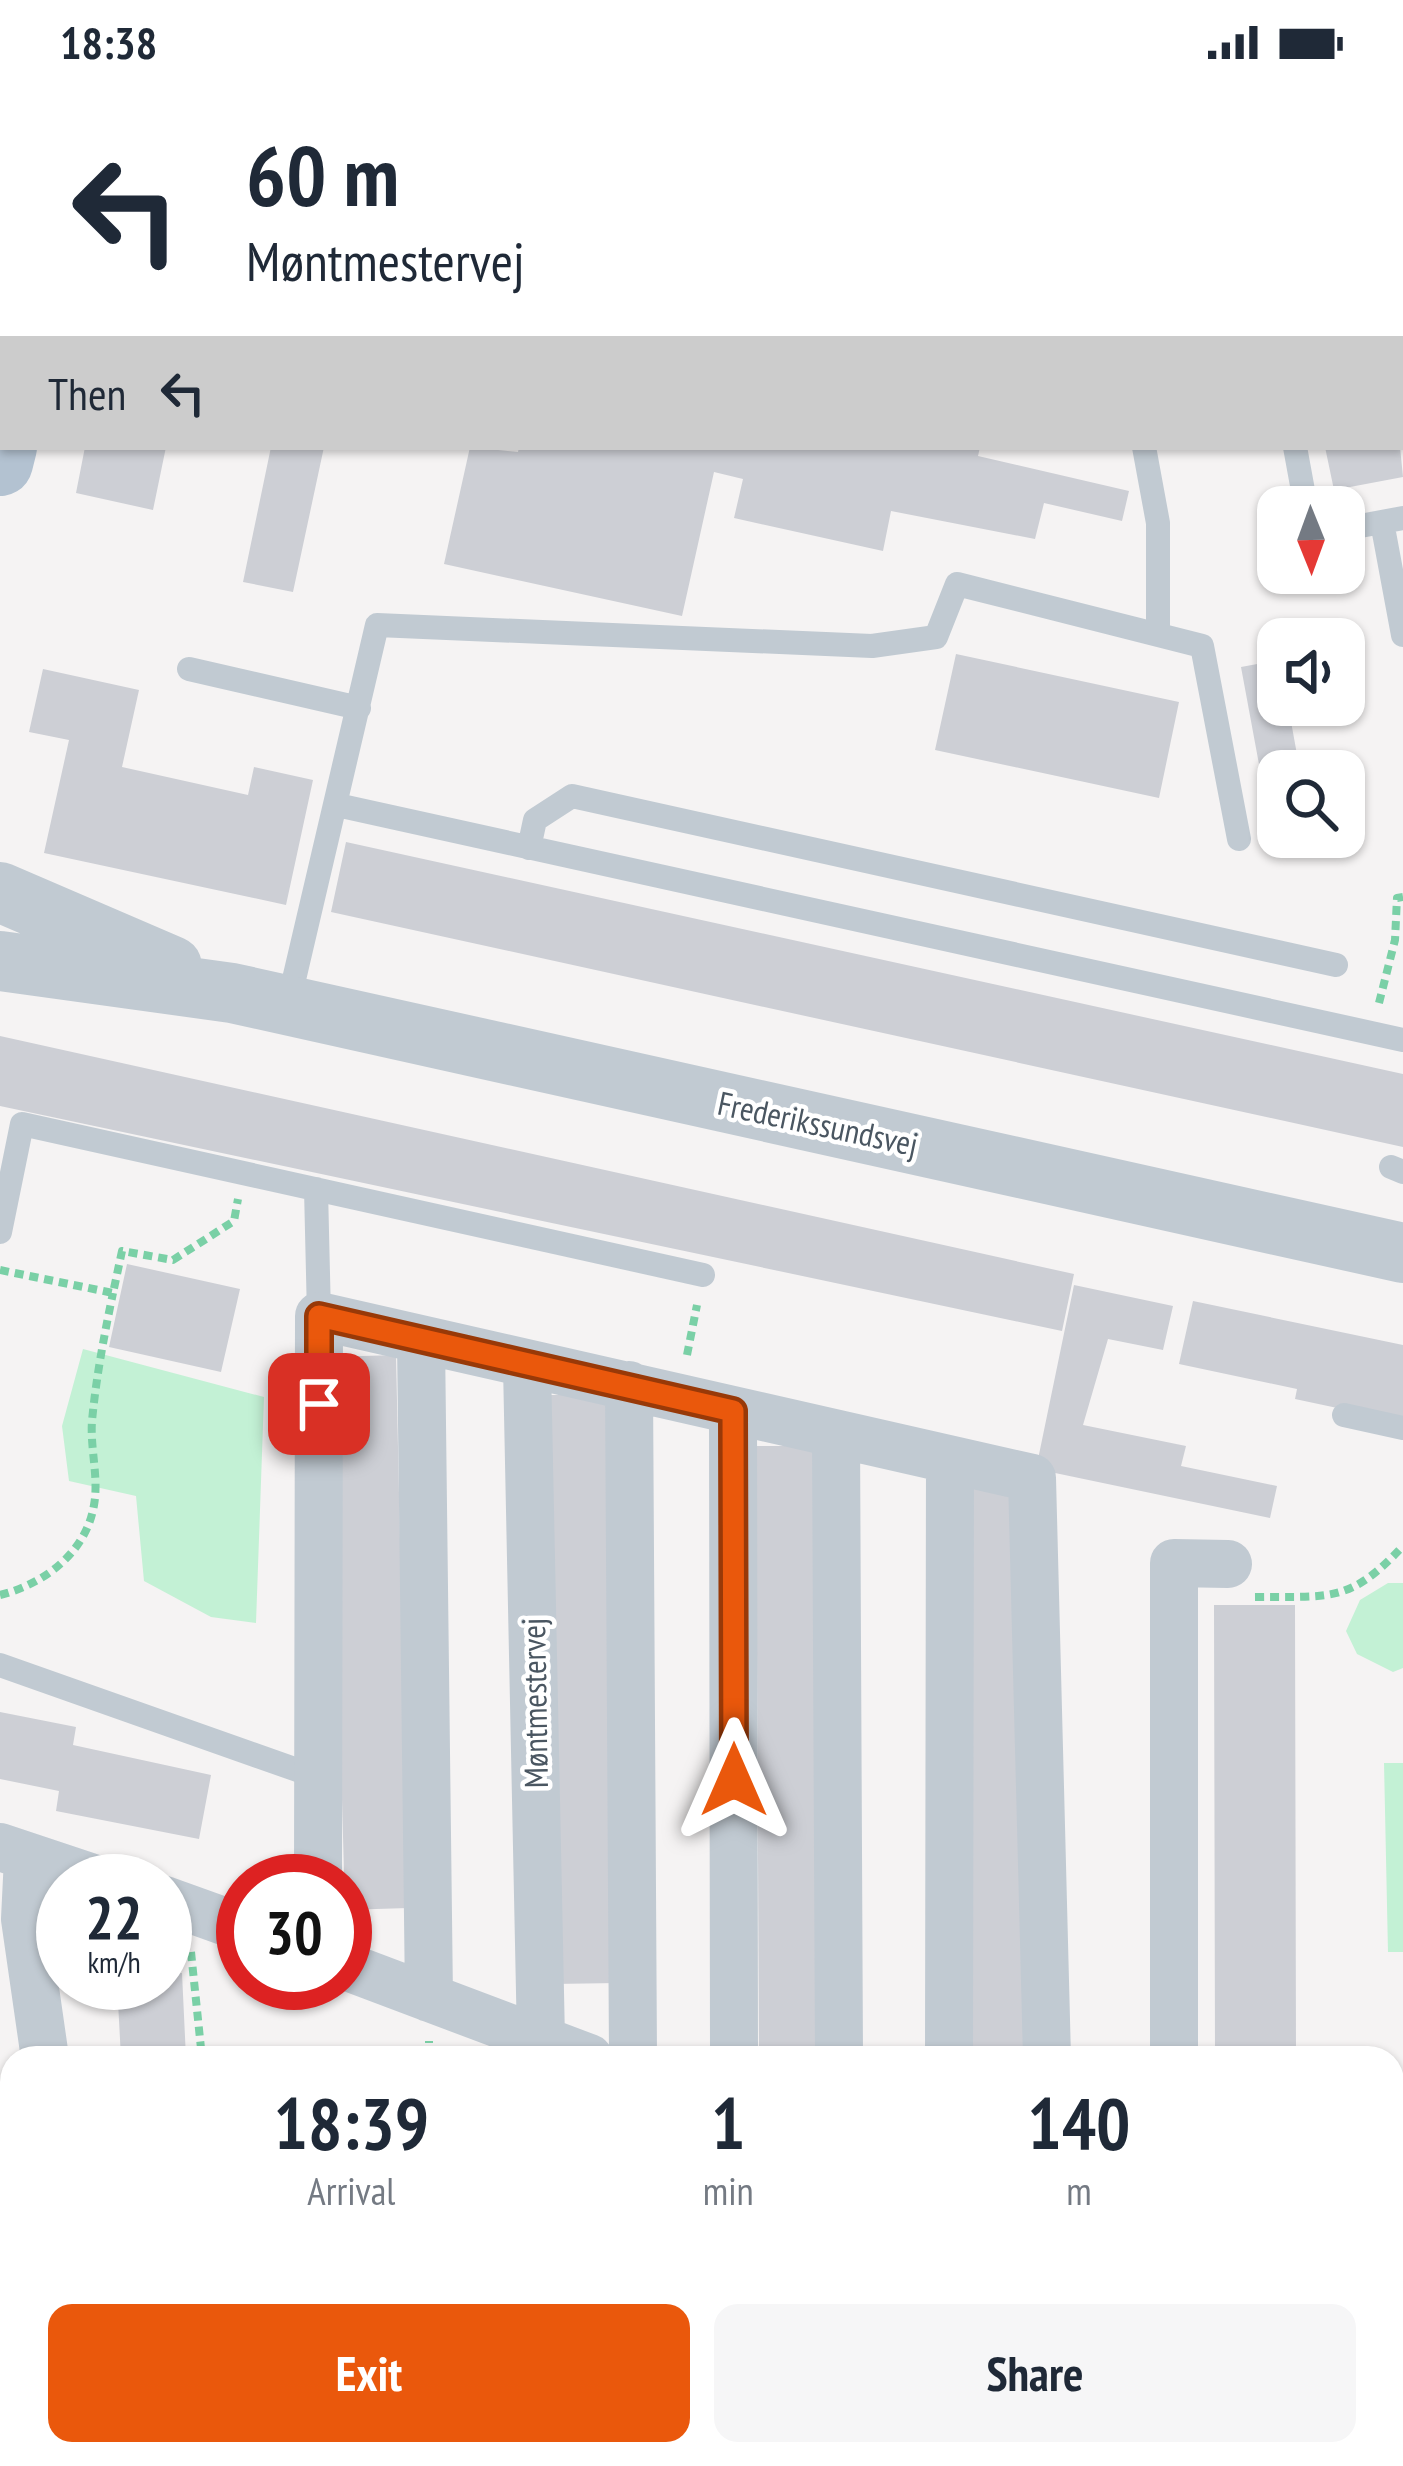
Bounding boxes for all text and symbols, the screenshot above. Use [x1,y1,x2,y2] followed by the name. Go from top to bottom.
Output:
[60,13,157,71] text: 18:38
[246,120,399,229] text: 60 m
[48,132,204,288] icon: left
[246,226,525,296] text: Møntmestervej
[150,360,216,426] icon: left
[48,364,126,422] text: Then
[1257,486,1365,594] north arrow
[1257,486,1365,858] map controls
[1257,618,1365,726] button: sound
[1257,750,1365,858] button: search
[714,1081,922,1165] street label: Frederikssundsvej
[268,1353,370,1455] pin
[286,1371,352,1437] icon: arrive
[511,1618,557,1788] street label: Møntmestervej
[671,1717,797,1843] position arrow
[216,1854,372,2010] speed limit sign: 30
[85,1878,143,1956] text: 22
[87,1942,141,1981] text: km/h
[274,2076,429,2169] text: 18:39
[711,2076,745,2169] text: 1
[1027,2076,1130,2169] text: 140
[307,2165,395,2216] text: Arrival
[703,2165,754,2216] text: min
[1066,2165,1092,2216] text: m
[48,2304,690,2442] button: Exit
[714,2304,1356,2442] button: Share

